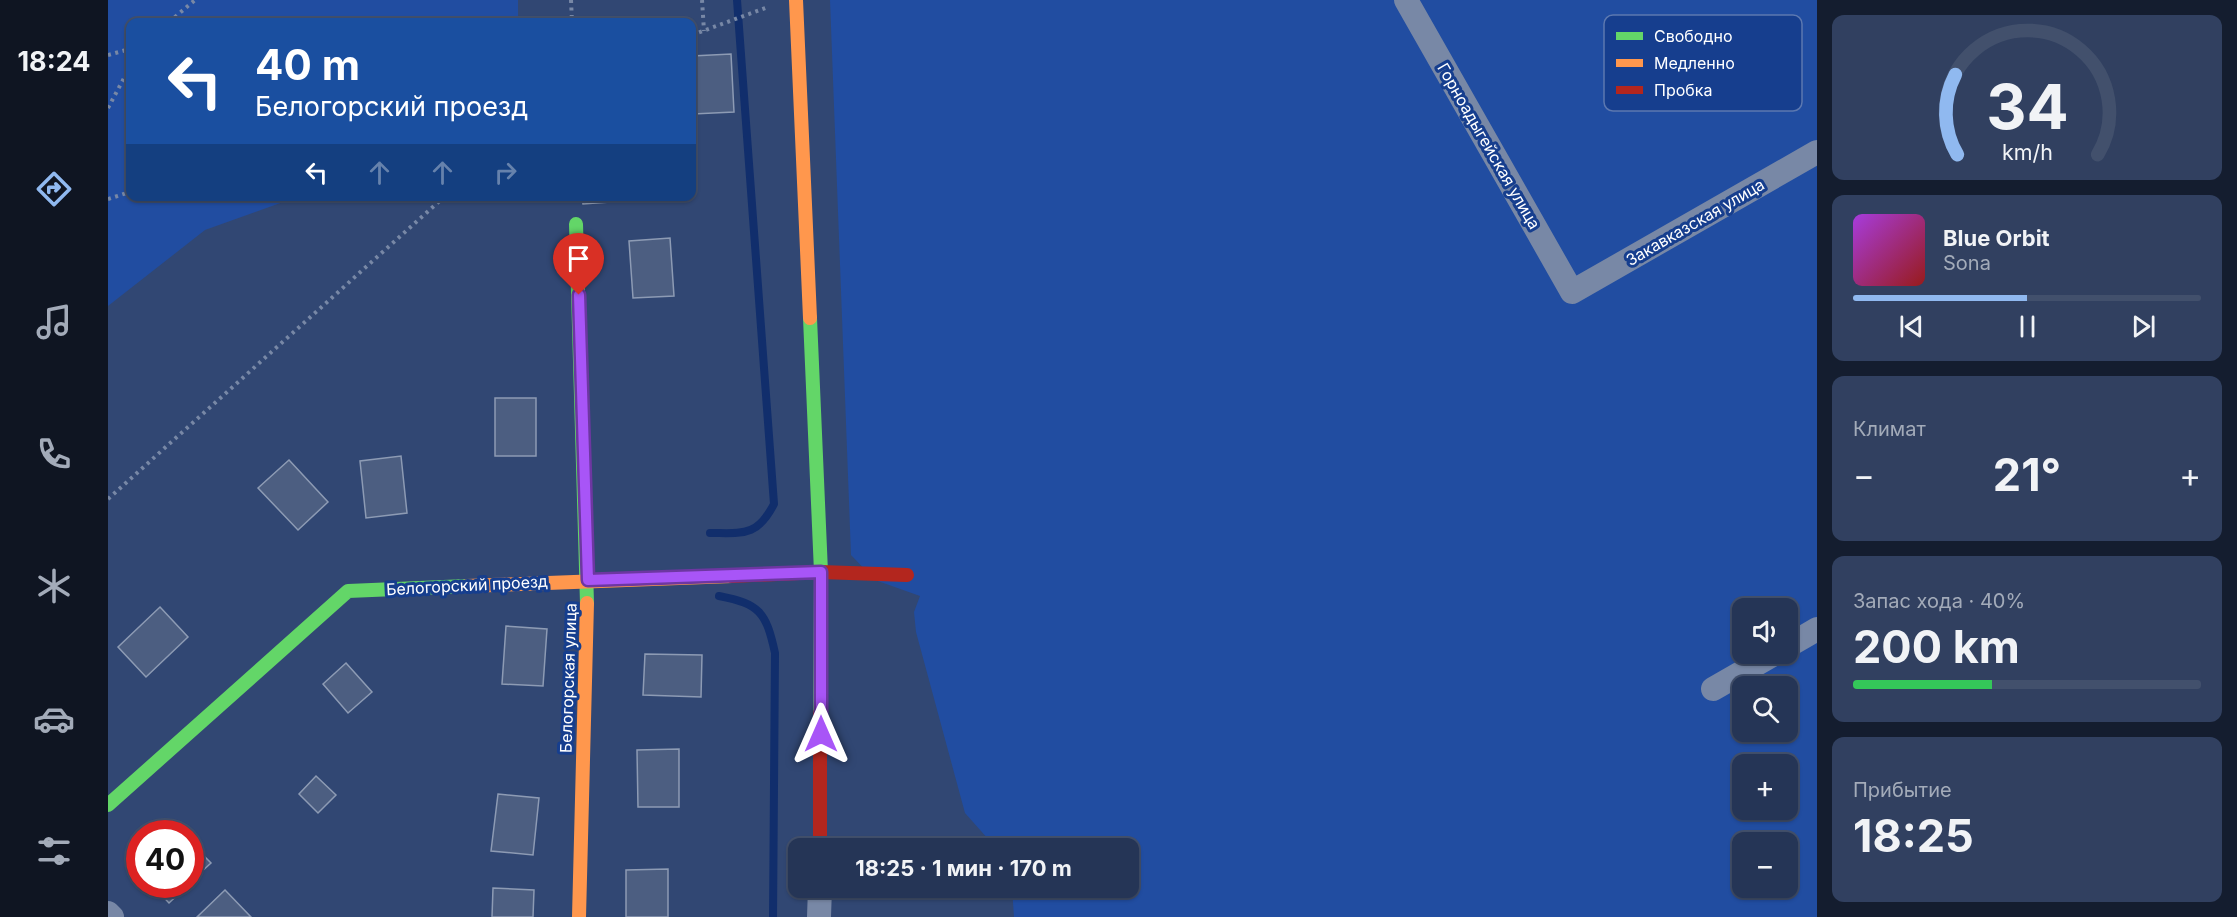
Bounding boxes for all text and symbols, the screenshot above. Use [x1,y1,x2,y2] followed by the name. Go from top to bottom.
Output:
[1604,15,1802,111] legend
[1654,26,1733,46] text: Свободно
[255,39,360,90] text: 40 m
[156,42,234,120] icon: left
[17,45,91,78] text: 18:24
[1654,53,1735,73] text: Медленно
[1433,59,1545,233] street label: Горноадыгейская улица
[1986,69,2068,144] text: 34
[1654,80,1712,100] text: Пробка
[255,90,528,123] text: Белогорский проезд
[2002,139,2052,165] text: km/h
[300,156,333,189] icon: left
[363,156,396,189] icon: ahead
[426,156,459,189] icon: ahead
[489,156,522,189] icon: right
[33,168,75,210] icon: directions
[1622,174,1768,270] street label: Закавказская улица
[1943,225,2050,251] text: Blue Orbit
[553,233,604,295] pin
[562,242,595,275] icon: arrive
[1943,251,1991,275] text: Sona
[33,301,75,343] icon: music
[1895,310,1928,343] icon: previous
[2011,310,2044,343] icon: pause
[2127,310,2160,343] icon: next
[1853,417,1926,441] text: Климат
[33,433,75,475] icon: phone
[1993,447,2061,502] text: 21°
[1853,455,1875,495] text: −
[2179,455,2201,495] text: +
[33,565,75,607] icon: climate
[386,571,548,599] street label: Белогорский проезд
[1853,589,2025,613] text: Запас хода · 40%
[1732,598,1798,898] map controls
[1732,598,1798,664] button: sound
[555,603,581,753] street label: Белогорская улица
[1853,619,2020,674] text: 200 km
[1732,676,1798,742] button: search
[33,698,75,740] icon: car
[789,702,853,766] position arrow
[1732,754,1798,820] button: +
[1853,778,1952,802] text: Прибытие
[1853,808,1974,863] text: 18:25
[126,820,204,898] speed limit sign: 40
[33,830,75,872] icon: filters
[1732,832,1798,898] button: −
[855,855,1072,881] text: 18:25 · 1 мин · 170 m

